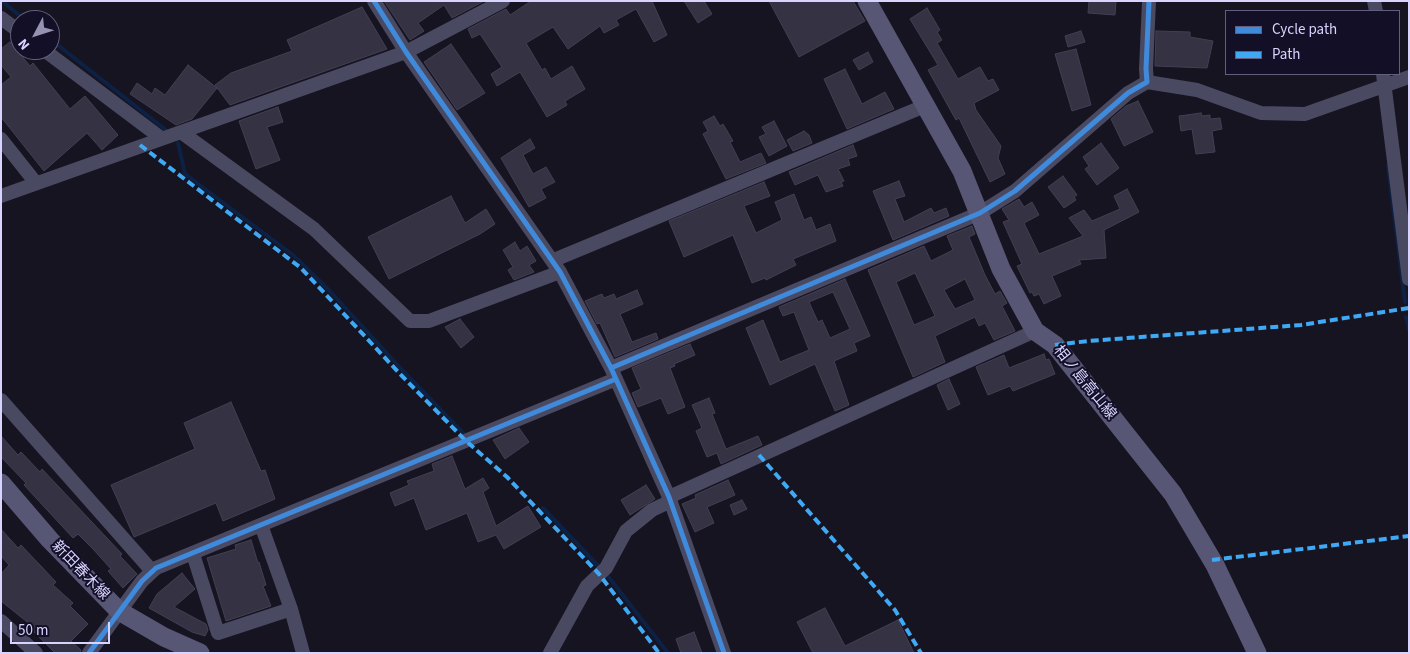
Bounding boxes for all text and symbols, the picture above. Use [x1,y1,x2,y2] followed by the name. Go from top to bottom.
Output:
[10,10,60,60] north arrow
[1225,10,1400,75] legend
[1272,19,1337,40] text: Cycle path
[14,34,35,54] text: N
[1272,44,1300,65] text: Path
[1049,342,1119,424] street label: 相ノ島高山線
[47,538,113,604] street label: 新田春木線
[12,612,112,644] scale bar
[18,620,48,641] text: 50 m

